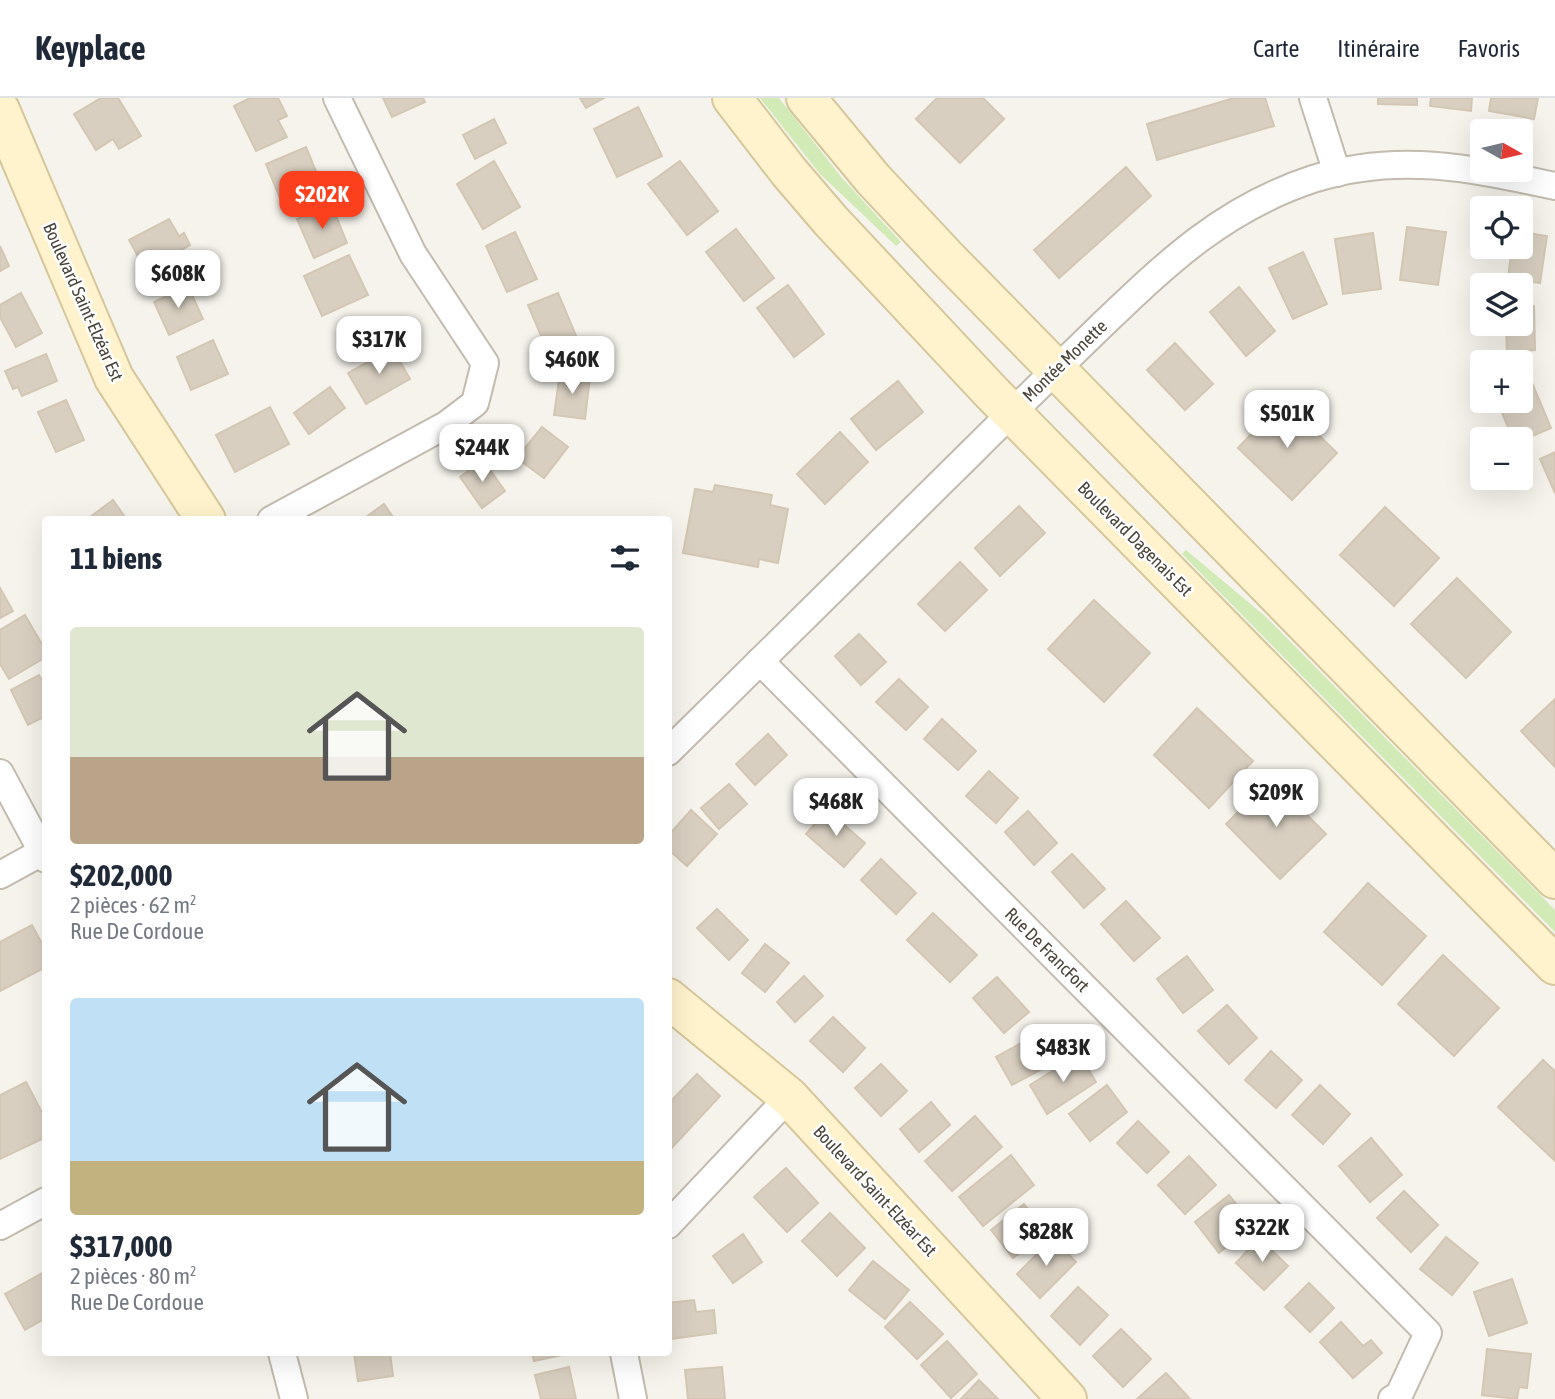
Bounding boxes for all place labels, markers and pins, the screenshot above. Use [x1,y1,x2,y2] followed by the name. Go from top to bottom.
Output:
[273,172,371,231] pin: $202K
[129,250,227,310] pin: $608K
[330,316,428,376] pin: $317K
[523,336,621,396] pin: $460K
[1238,390,1336,450] pin: $501K
[433,424,531,484] pin: $244K
[1227,770,1325,829] pin: $209K
[787,778,885,838] pin: $468K
[1014,1024,1112,1084] pin: $483K
[1213,1204,1311,1264] pin: $322K
[997,1208,1095,1268] pin: $828K

